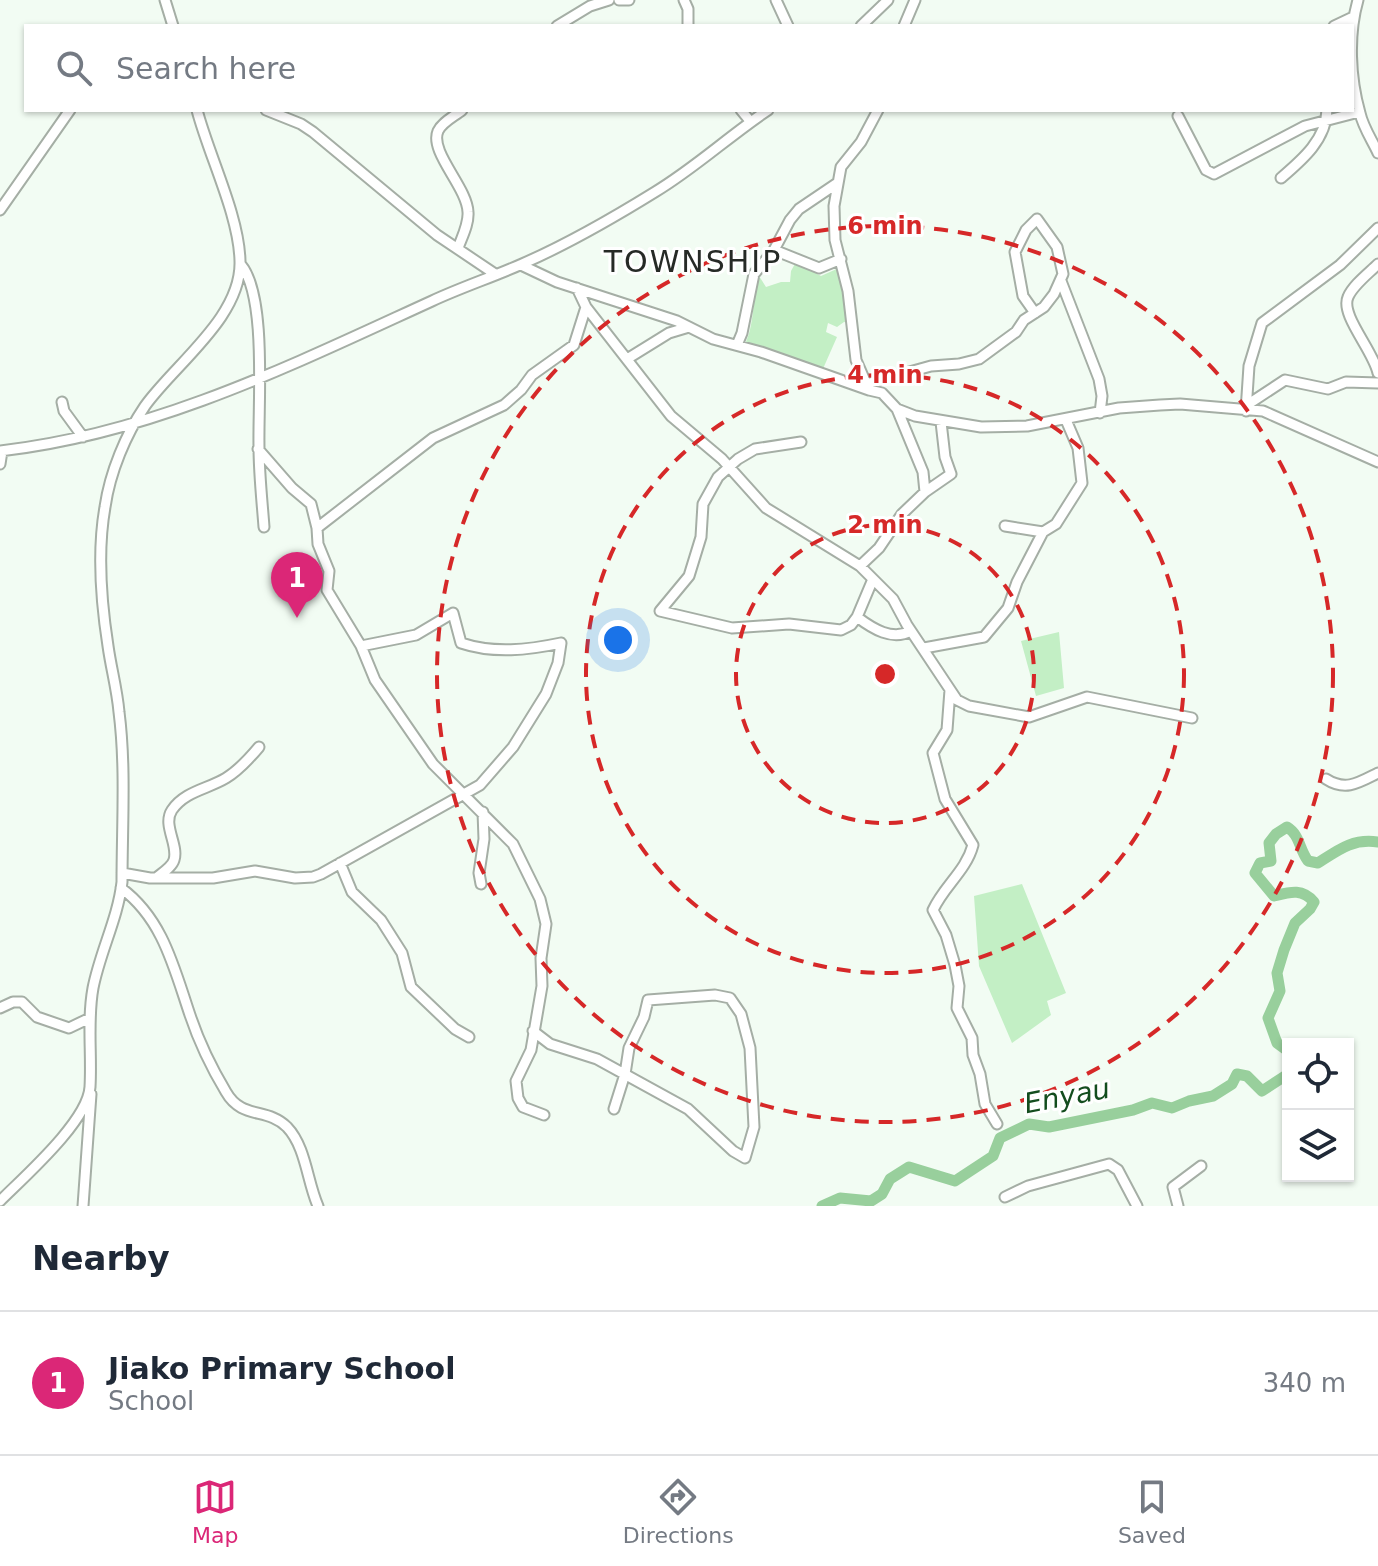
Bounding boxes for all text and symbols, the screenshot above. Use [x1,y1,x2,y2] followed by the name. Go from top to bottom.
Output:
[24,24,1354,112] search box
[52,46,96,90] icon: search
[116,51,296,86] text: Search here
[847,212,923,240] text: 6 min
[603,244,782,279] district label: TOWNSHIP
[847,361,923,389] text: 4 min
[847,511,923,539] text: 2 min
[271,552,323,618] pin: 1
[598,620,638,660] your location
[871,660,899,688] centre of rings
[1282,1038,1354,1182] map controls
[1282,1038,1354,1110] button: locate
[1021,1072,1113,1120] water label: Enyau
[1282,1110,1354,1182] button: layers
[32,1238,170,1278] text: Nearby
[108,1351,456,1386] text: Jiako Primary School
[49,1368,67,1398] text: 1
[1263,1368,1346,1398] text: 340 m
[108,1386,194,1416] text: School
[192,1475,239,1548] tab: Map
[623,1475,734,1548] tab: Directions
[1118,1475,1186,1548] tab: Saved

